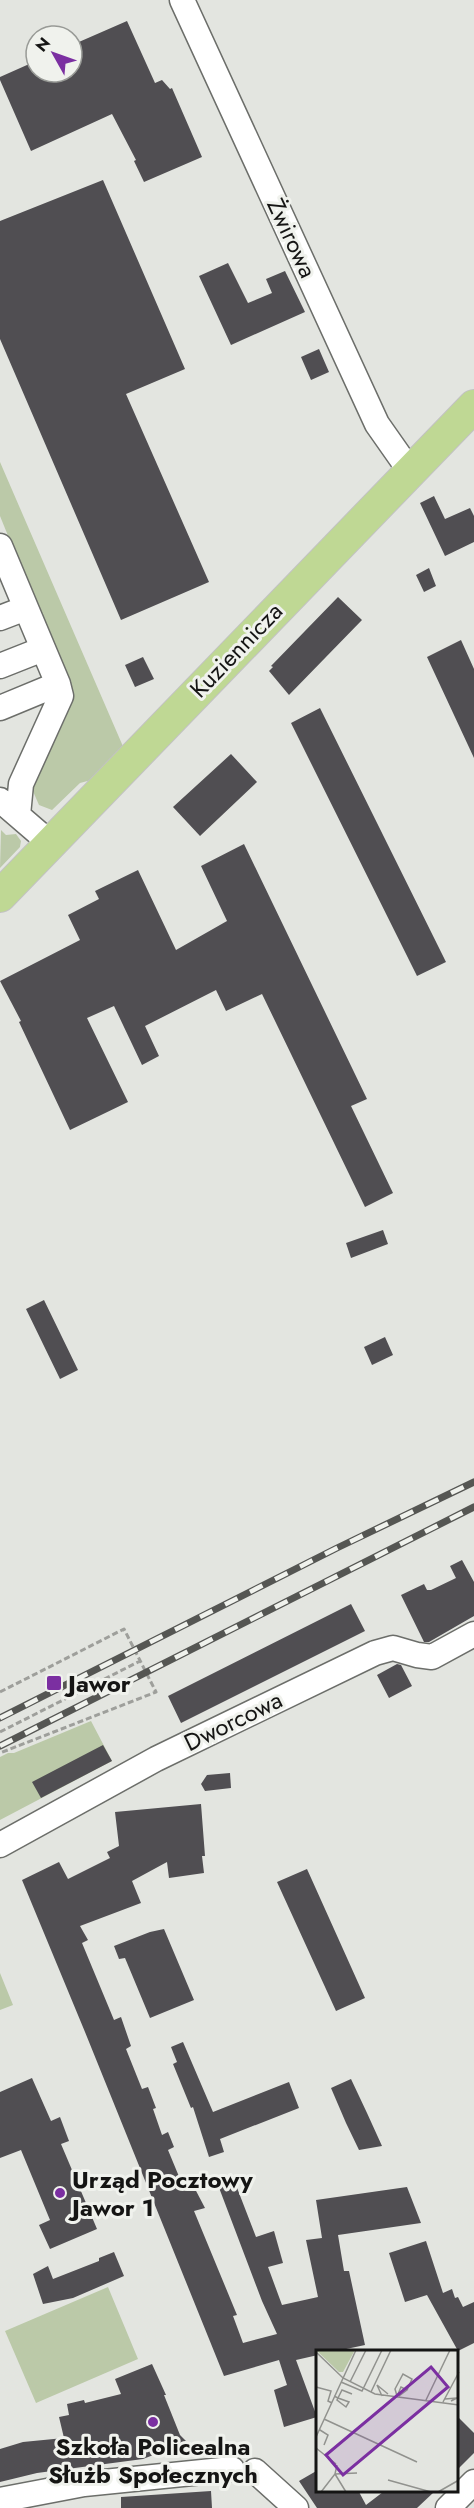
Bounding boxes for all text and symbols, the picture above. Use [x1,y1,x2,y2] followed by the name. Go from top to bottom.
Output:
[24,24,84,84] north arrow
[30,32,56,57] text: N
[258,192,326,284] street label: Żwirowa
[182,594,290,706] street label: Kuziennicza
[64,1666,131,1701] place label: Jawor
[45,1674,63,1692] marker: Jawor
[178,1682,288,1760] street label: Dworcowa
[68,2162,253,2225] place label: Urząd Pocztowy Jawor 1
[53,2186,67,2200] marker: Urząd Pocztowy Jawor 1
[316,2350,459,2493] inset map
[146,2415,160,2429] marker: Szkoła Policealna Służb Społecznych
[48,2429,258,2492] place label: Szkoła Policealna Służb Społecznych

